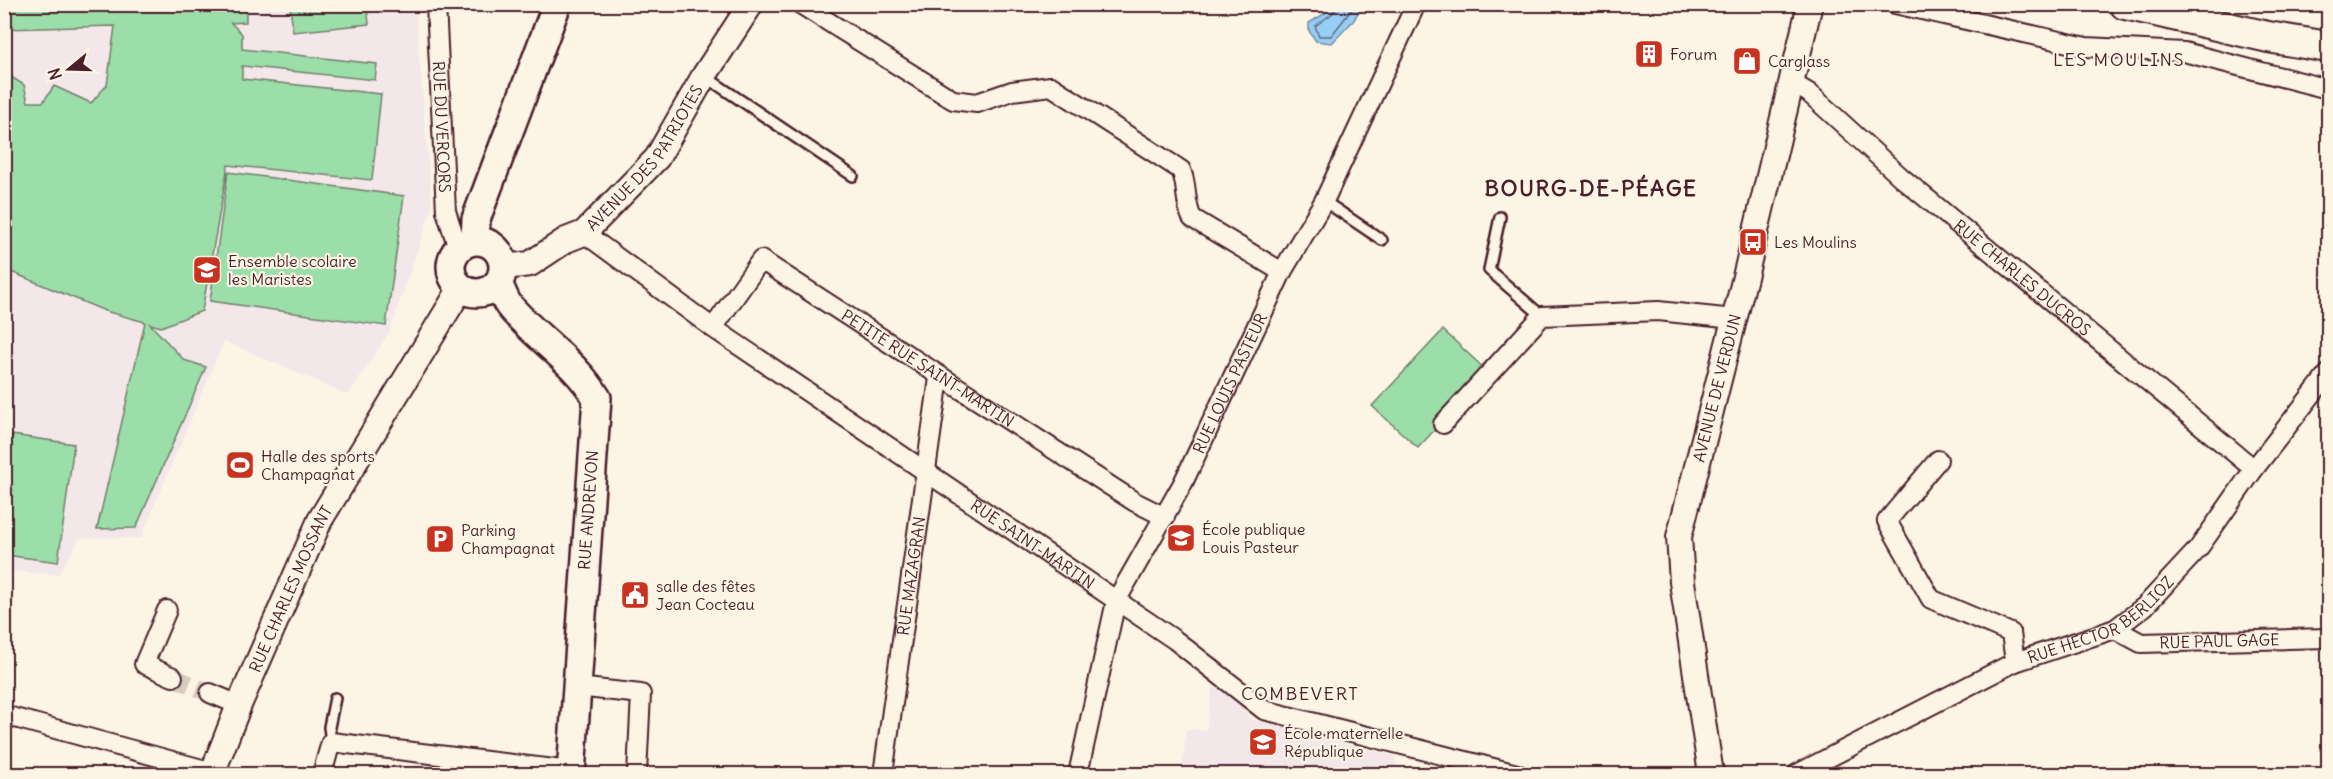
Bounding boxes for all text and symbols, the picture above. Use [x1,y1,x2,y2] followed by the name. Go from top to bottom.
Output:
[1633,38,1665,70] building icon: Forum
[39,39,99,99] north arrow
[1670,44,1717,64] place label: Forum
[1731,45,1763,77] shop icon: Carglass
[2053,48,2185,71] district label: LES MOULINS
[1768,51,1830,71] place label: Carglass
[429,61,455,193] street label: RUE DU VERCORS
[44,65,66,82] text: N
[582,81,707,235] street label: AVENUE DES PATRIOTES
[1484,174,1698,202] district label: BOURG-DE-PÉAGE
[1950,215,2095,340] street label: RUE CHARLES DUCROS
[1737,226,1769,258] bus stop icon: Les Moulins
[1774,232,1857,252] place label: Les Moulins
[228,251,357,289] place label: Ensemble scolaire les Maristes
[191,254,223,286] school or university icon: Ensemble scolaire les Maristes
[838,305,1018,431] street label: PETITE RUE SAINT-MARTIN
[1188,310,1271,457] street label: RUE LOUIS PASTEUR
[1688,312,1745,464] street label: AVENUE DE VERDUN
[261,446,375,484] place label: Halle des sports Champagnat
[224,449,256,481] sports icon: Halle des sports Champagnat
[574,449,602,571] street label: RUE ANDREVON
[967,495,1099,593] street label: RUE SAINT-MARTIN
[245,502,336,675] street label: RUE CHARLES MOSSANT
[893,515,929,637] street label: RUE MAZAGRAN
[1202,519,1305,557] place label: École publique Louis Pasteur
[461,520,555,558] place label: Parking Champagnat
[1165,522,1197,554] school or university icon: École publique Louis Pasteur
[424,523,456,555] parking icon: Parking Champagnat
[2025,572,2178,667] street label: RUE HECTOR BERLIOZ
[656,576,756,614] place label: salle des fêtes Jean Cocteau
[619,579,651,611] public building icon: salle des fêtes Jean Cocteau
[2159,629,2280,653] street label: RUE PAUL GAGE
[1241,682,1359,705] district label: COMBEVERT
[1284,723,1403,761] place label: École maternelle République
[1247,726,1279,758] school or university icon: École maternelle République

